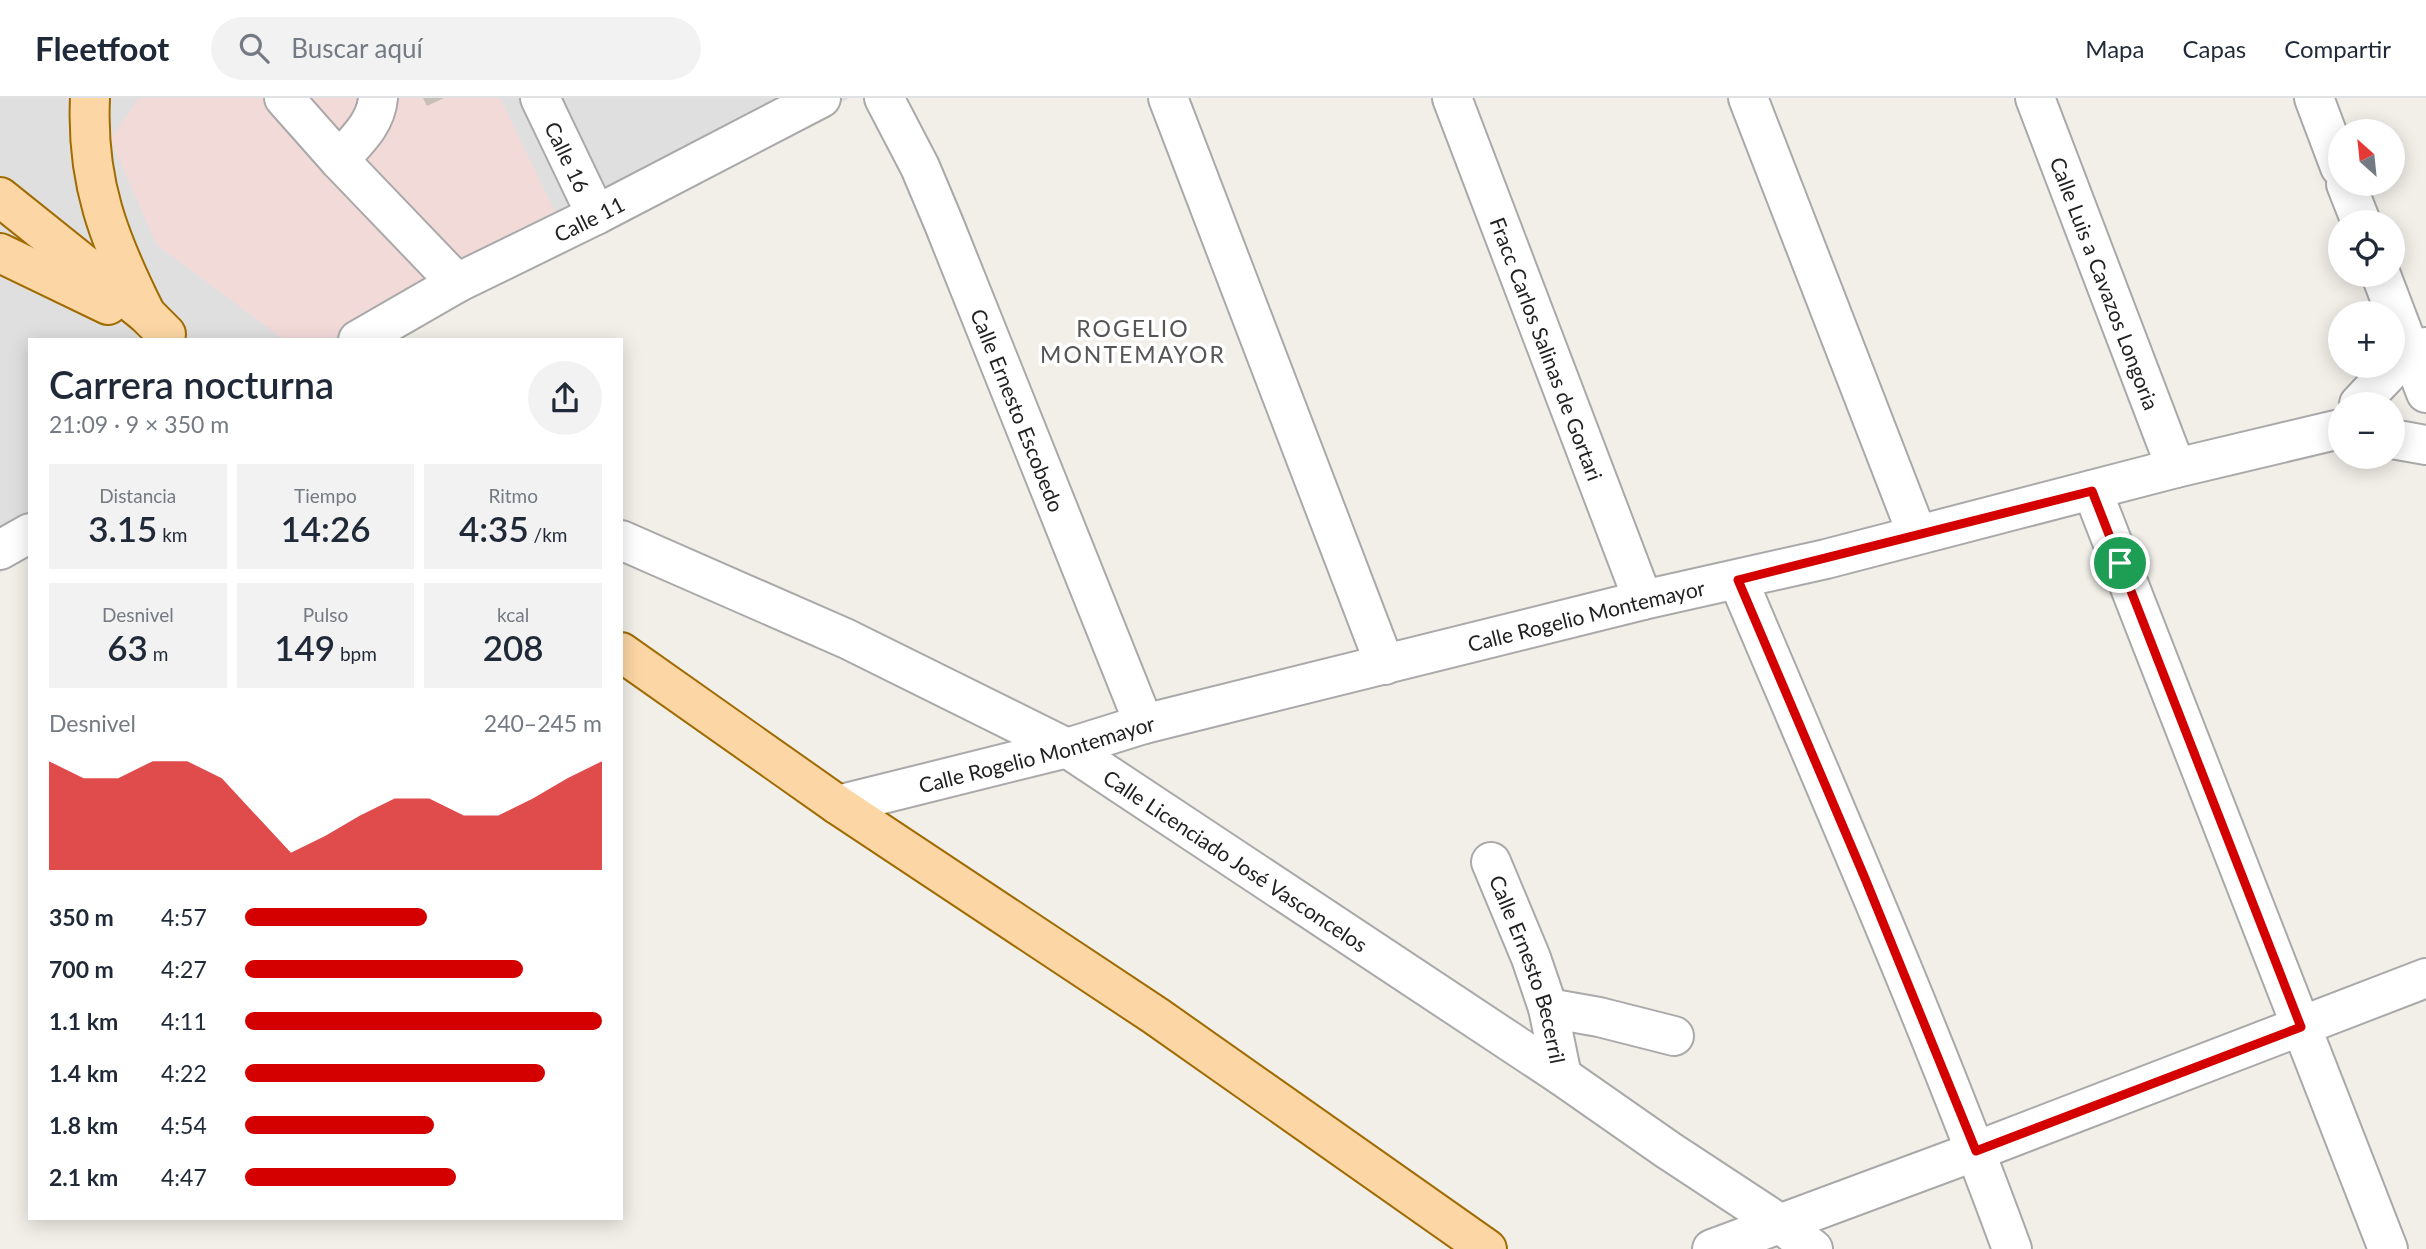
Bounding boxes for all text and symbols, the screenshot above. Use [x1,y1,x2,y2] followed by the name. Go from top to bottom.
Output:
[211,17,701,80] search box
[35,28,169,68] text: Fleetfoot
[235,29,273,67] icon: search
[291,32,423,64] text: Buscar aquí
[2085,34,2144,63] text: Mapa
[2182,34,2246,63] text: Capas
[2284,34,2391,63] text: Compartir
[541,117,596,196] street label: Calle 16
[2328,119,2404,196] north arrow
[2328,119,2405,469] map controls
[2046,153,2165,413] street label: Calle Luis a Cavazos Longoria
[550,190,628,246] street label: Calle 11
[2328,210,2405,287] button: locate
[1486,213,1609,484] street label: Fracc Carlos Salinas de Gortari
[2328,301,2405,378] button: +
[967,305,1070,515] street label: Calle Ernesto Escobedo
[1040,314,1226,368] district label: ROGELIO MONTEMAYOR
[49,361,334,407] text: Carrera nocturna
[528,361,602,435] button: share
[2328,392,2405,469] button: −
[49,410,229,438] text: 21:09 · 9 × 350 m
[99,484,176,507] text: Distancia
[294,484,357,507] text: Tiempo
[488,484,538,507] text: Ritmo
[88,507,157,549] text: 3.15
[280,507,371,549] text: 14:26
[459,507,529,549] text: 4:35
[157,523,188,546] text: km
[529,523,567,546] text: /km
[2090,533,2150,593] pin
[2101,544,2139,582] icon: arrive
[1465,574,1707,656] street label: Calle Rogelio Montemayor
[102,603,174,626] text: Desnivel
[303,603,348,626] text: Pulso
[497,603,529,626] text: kcal
[107,626,148,668] text: 63
[274,626,335,668] text: 149
[483,626,544,668] text: 208
[148,642,168,665] text: m
[335,642,377,665] text: bpm
[49,709,136,737] text: Desnivel
[484,709,602,737] text: 240–245 m
[916,709,1157,797] street label: Calle Rogelio Montemayor
[1099,764,1373,956] street label: Calle Licenciado José Vasconcelos
[1485,871,1572,1065] street label: Calle Ernesto Becerril
[49,903,114,931] text: 350 m
[161,903,207,931] text: 4:57
[49,955,114,983] text: 700 m
[161,955,207,983] text: 4:27
[49,1007,118,1035] text: 1.1 km
[161,1007,207,1035] text: 4:11
[49,1059,118,1087] text: 1.4 km
[161,1059,207,1087] text: 4:22
[49,1111,118,1139] text: 1.8 km
[161,1111,207,1139] text: 4:54
[49,1163,118,1191] text: 2.1 km
[161,1163,207,1191] text: 4:47

